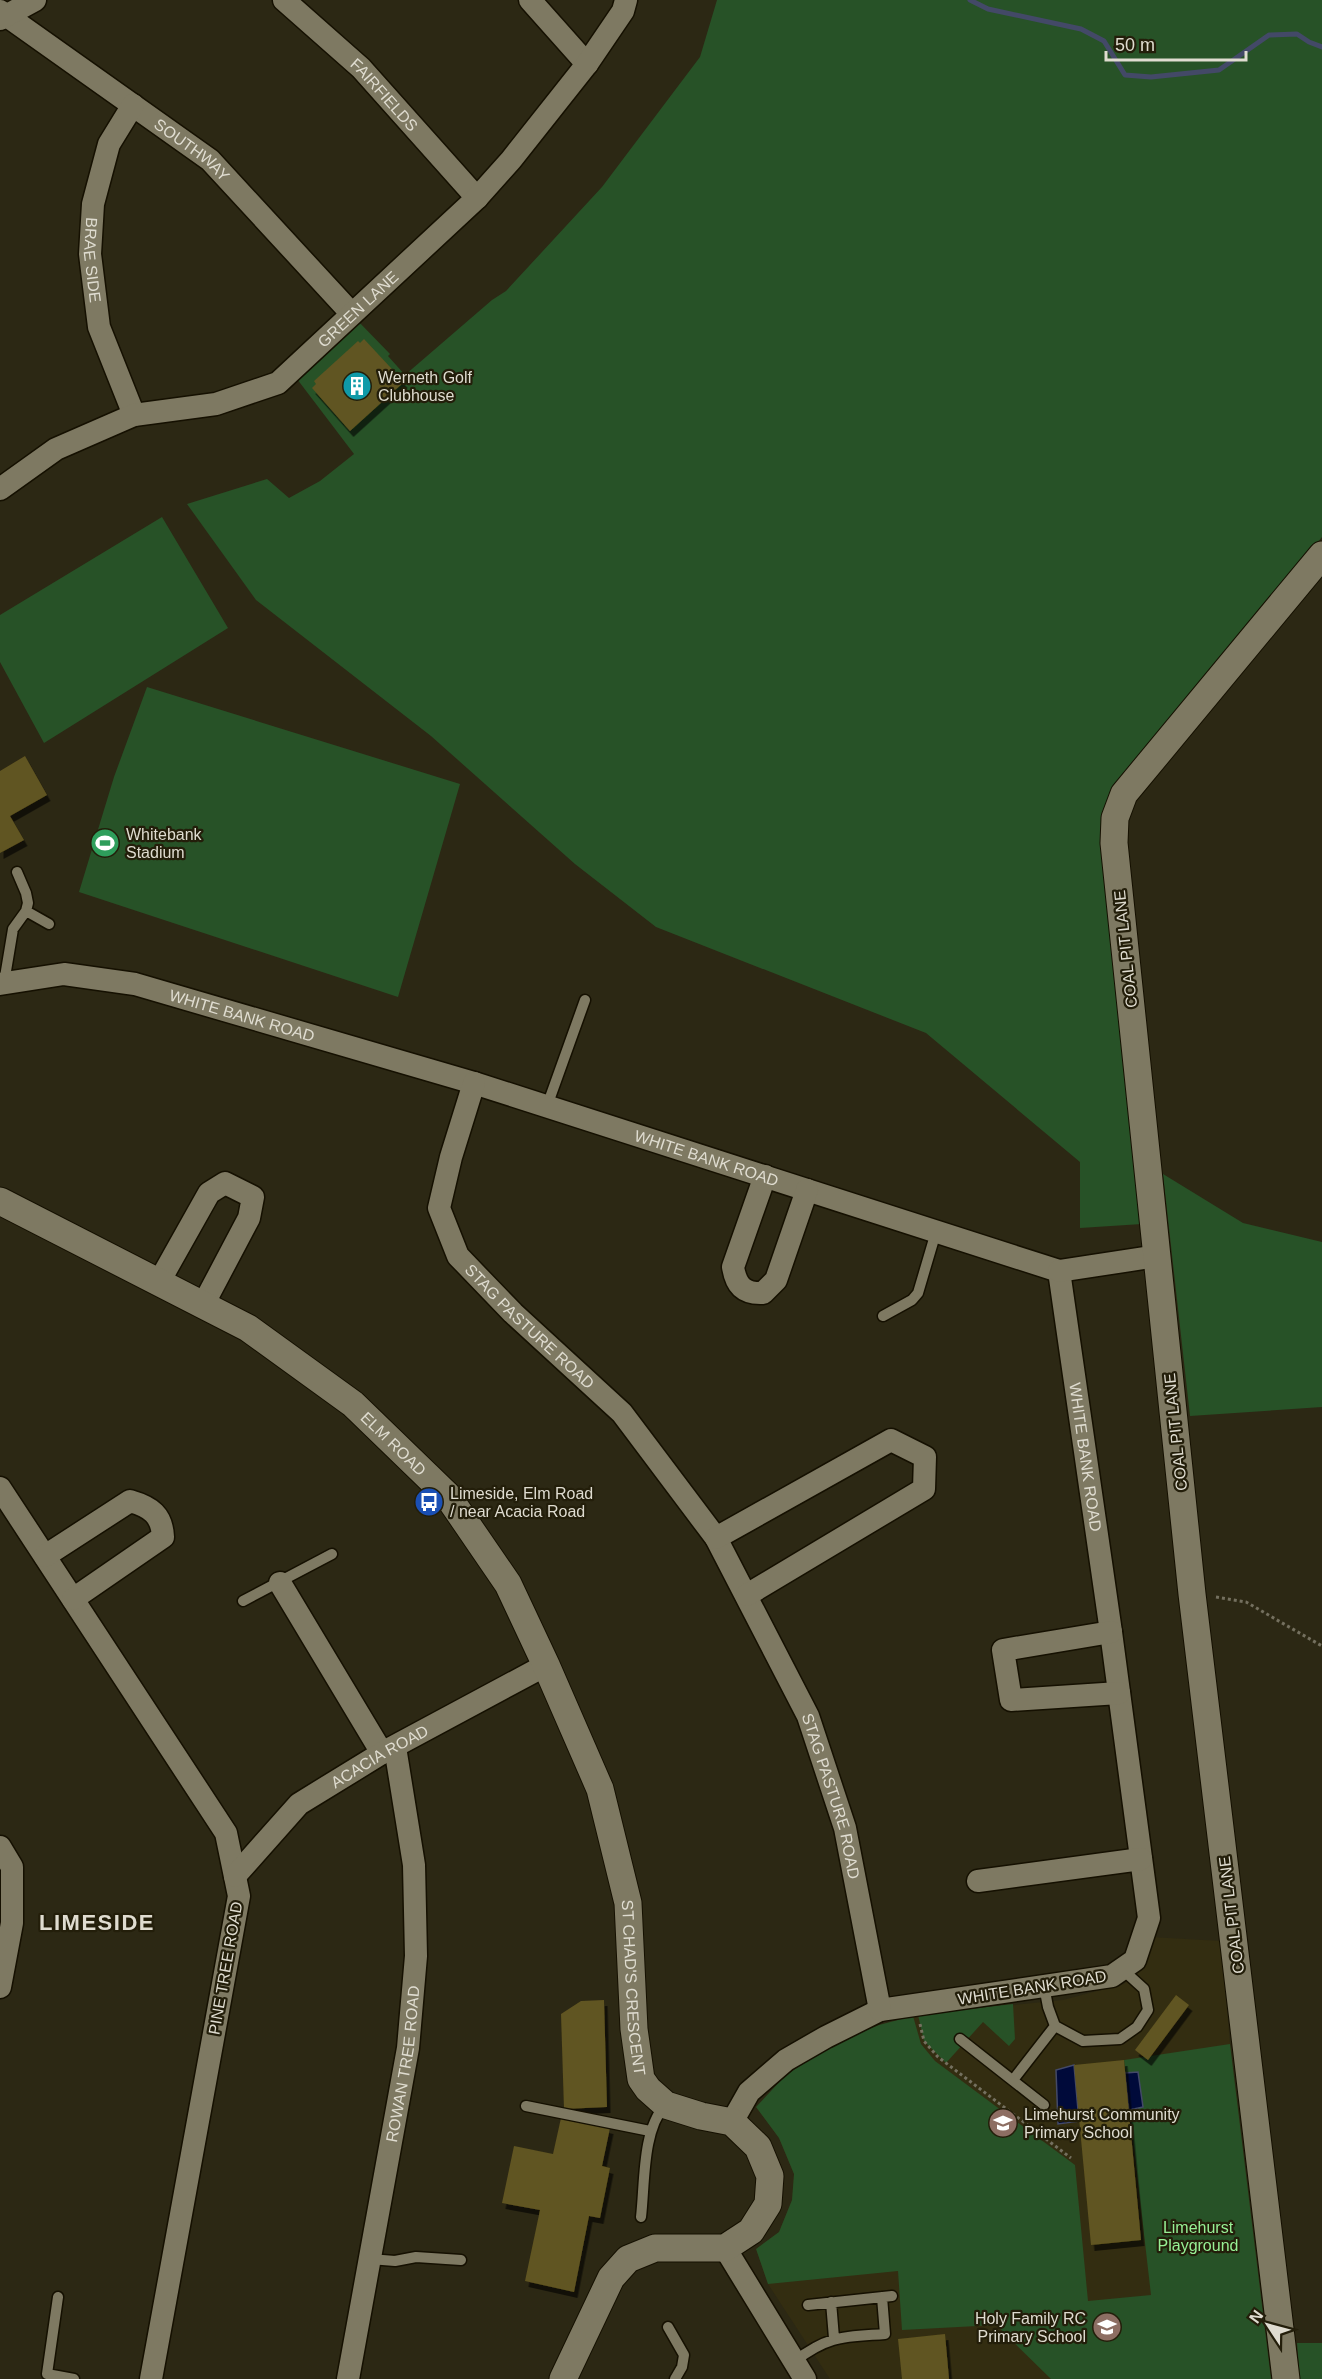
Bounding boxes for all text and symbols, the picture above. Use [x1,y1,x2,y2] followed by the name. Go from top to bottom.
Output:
[1106,24,1246,62] scale bar
[1115,35,1155,55] text: 50 m
[347,55,421,134] street label: FAIRFIELDS
[151,115,233,185] street label: SOUTHWAY
[81,217,104,303] street label: BRAE SIDE
[315,268,402,351] street label: GREEN LANE
[378,369,473,404] place label: Werneth Golf Clubhouse
[341,370,373,402] building icon: Werneth Golf Clubhouse
[126,826,203,861] place label: Whitebank Stadium
[89,827,121,859] sports icon: Whitebank Stadium
[1111,889,1140,1009] street label: COAL PIT LANE
[167,987,316,1045] street label: WHITE BANK ROAD
[632,1127,781,1189] street label: WHITE BANK ROAD
[462,1261,597,1392] street label: STAG PASTURE ROAD
[1161,1372,1190,1492] street label: COAL PIT LANE
[1066,1381,1104,1533] street label: WHITE BANK ROAD
[357,1409,429,1479] street label: ELM ROAD
[450,1485,593,1520] place label: Limeside, Elm Road / near Acacia Road
[413,1486,445,1518] bus stop icon: Limeside, Elm Road / near Acacia Road
[799,1711,863,1880] street label: STAG PASTURE ROAD
[328,1722,431,1791] street label: ACACIA ROAD
[1216,1855,1247,1975] street label: COAL PIT LANE
[619,1899,648,2077] street label: ST CHAD'S CRESCENT
[205,1900,246,2036] street label: PINE TREE ROAD
[39,1910,155,1935] district label: LIMESIDE
[957,1967,1108,2008] street label: WHITE BANK ROAD
[383,1985,422,2144] street label: ROWAN TREE ROAD
[1024,2106,1180,2141] place label: Limehurst Community Primary School
[987,2107,1019,2139] school or university icon: Limehurst Community Primary School
[1158,2219,1238,2254] park label: Limehurst Playground
[1238,2295,1298,2355] north arrow
[1246,2307,1267,2326] text: N
[975,2310,1086,2345] place label: Holy Family RC Primary School
[1091,2311,1123,2343] school or university icon: Holy Family RC Primary School

